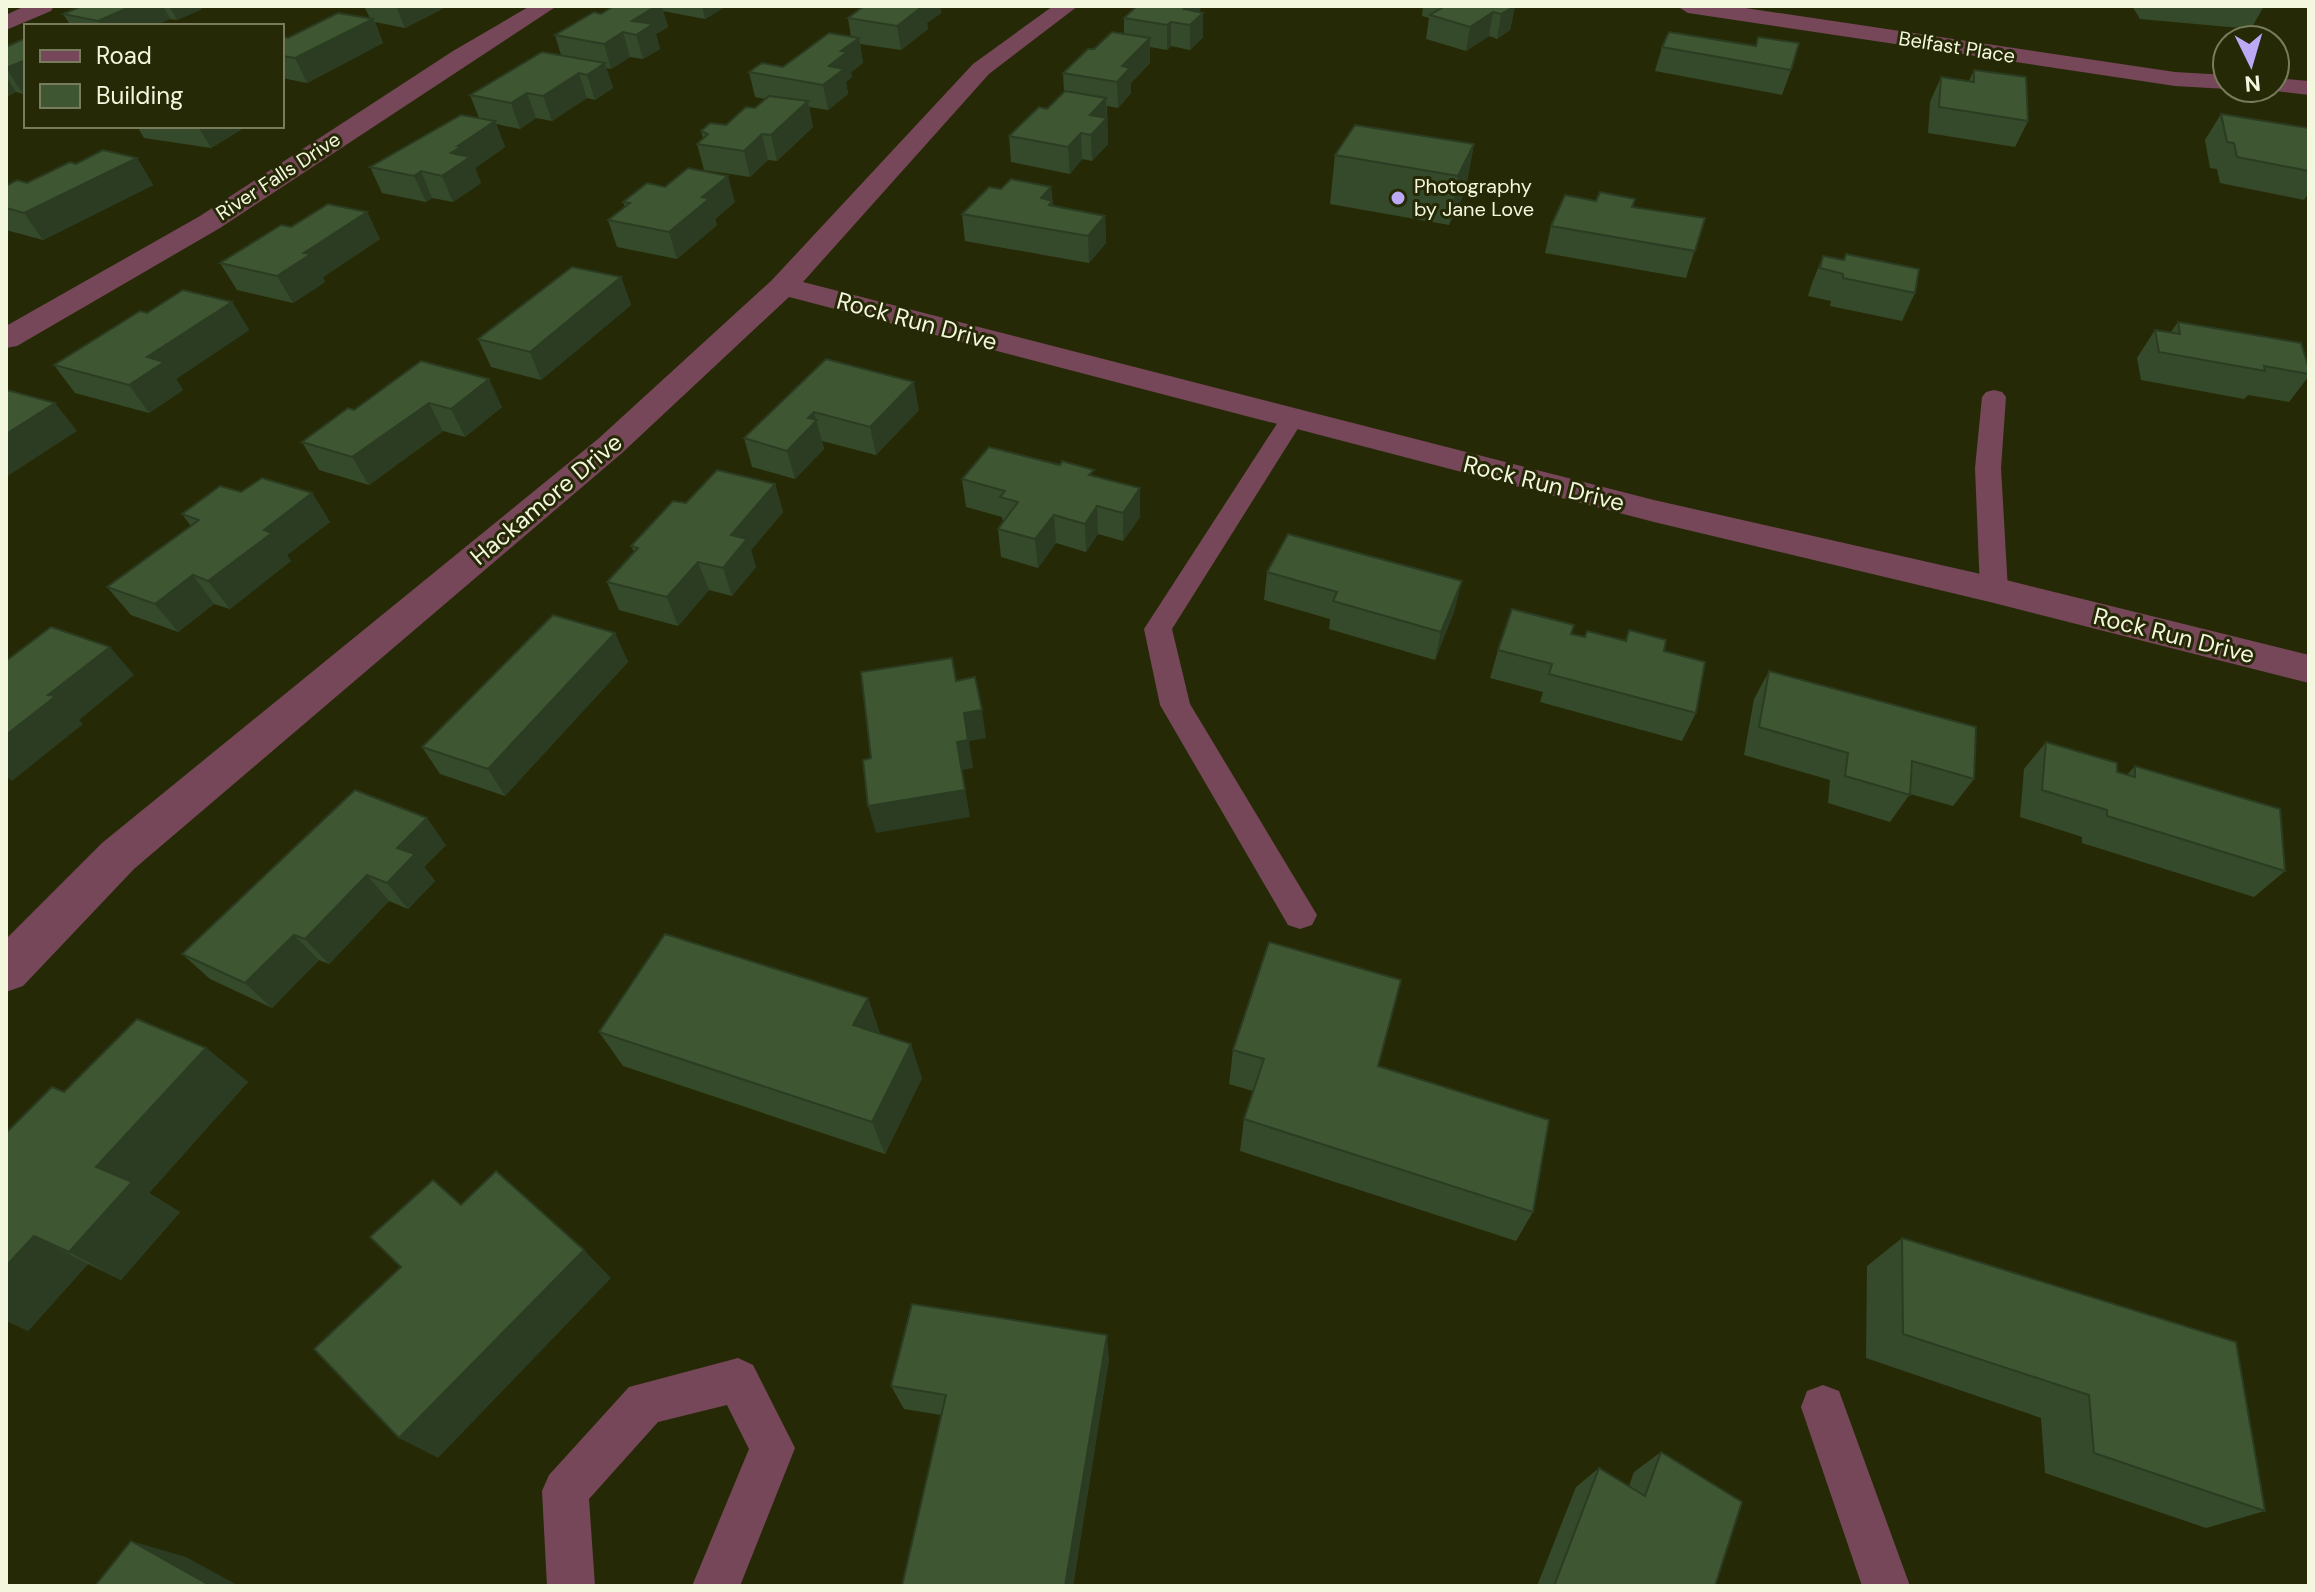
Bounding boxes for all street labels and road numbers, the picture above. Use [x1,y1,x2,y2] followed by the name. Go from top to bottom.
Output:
[1897,25,2017,69] street label: Belfast Place
[211,126,345,226] street label: River Falls Drive
[833,285,1001,357] street label: Rock Run Drive
[464,426,628,572] street label: Hackamore Drive
[1460,448,1628,518] street label: Rock Run Drive
[2090,600,2258,670] street label: Rock Run Drive

